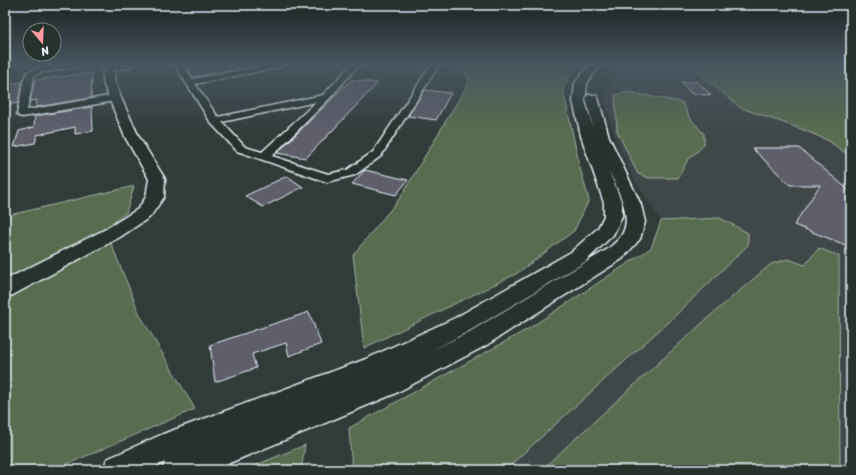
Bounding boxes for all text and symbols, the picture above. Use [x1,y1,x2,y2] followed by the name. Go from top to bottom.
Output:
[22,22,62,62] north arrow
[38,40,53,61] text: N

